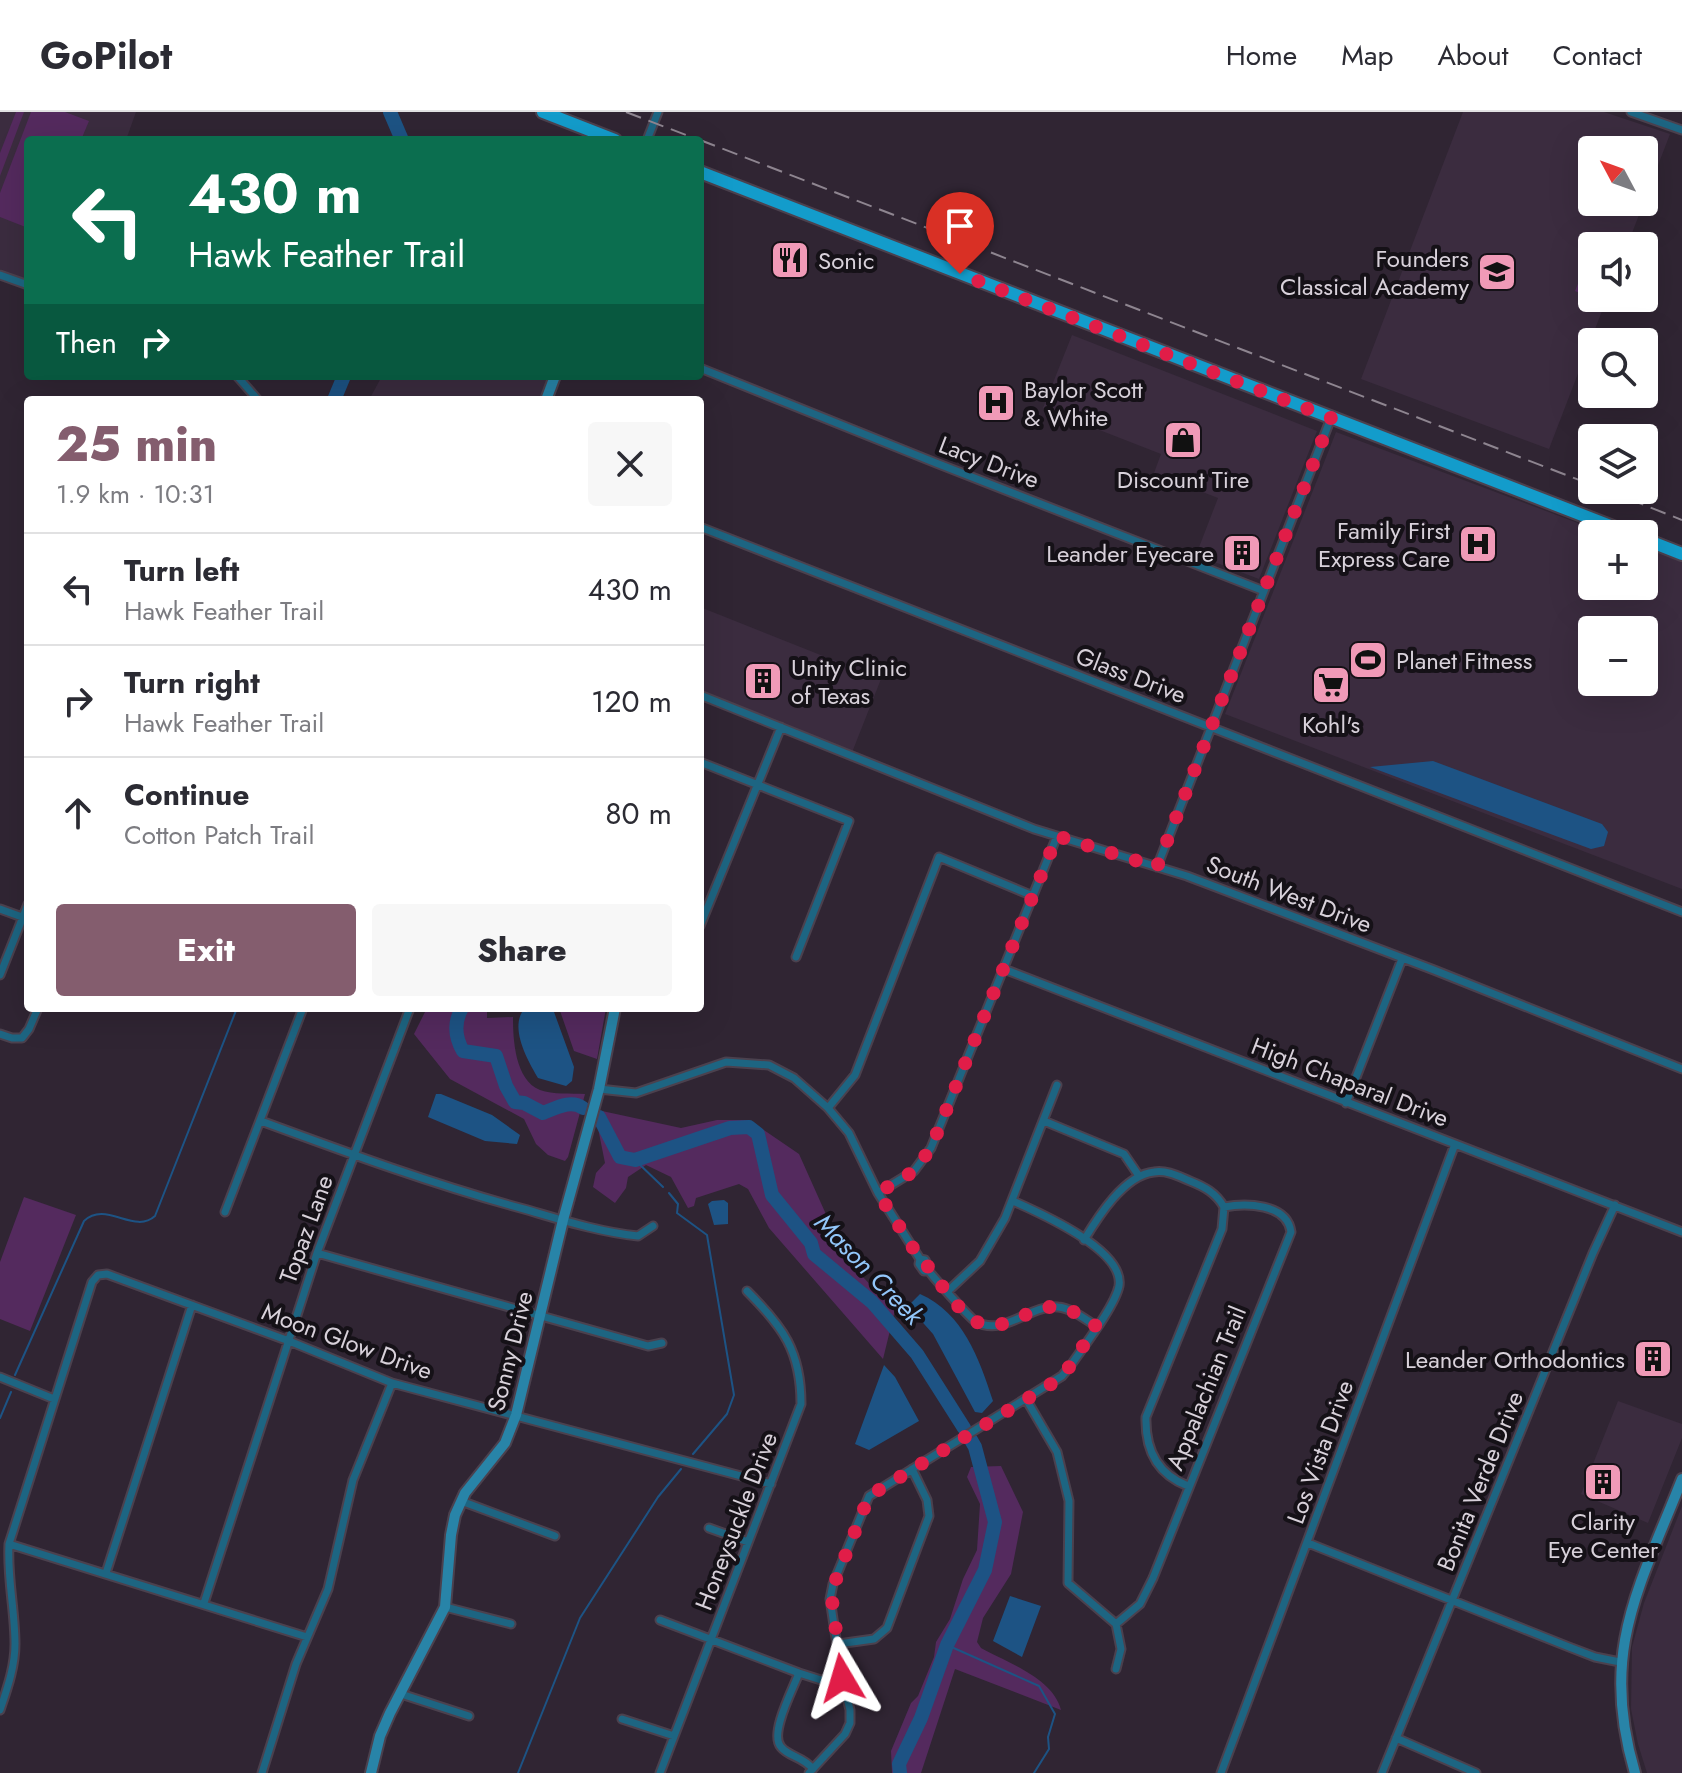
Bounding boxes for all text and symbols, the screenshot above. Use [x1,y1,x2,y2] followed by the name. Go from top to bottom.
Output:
[40,28,172,83] text: GoPilot
[1226,35,1297,76] text: Home
[1341,35,1393,76] text: Map
[1437,35,1509,76] text: About
[1553,35,1642,76] text: Contact
[1578,136,1658,216] north arrow
[1578,136,1658,696] map controls
[188,153,362,234] text: 430 m
[56,168,160,272] icon: left
[926,192,994,274] pin
[938,204,982,248] icon: arrive
[188,228,465,280] text: Hawk Feather Trail
[1578,232,1658,312] button: sound
[769,239,811,281] restaurant icon: Sonic
[1280,241,1469,304] place label: Founders Classical Academy
[818,243,875,278] place label: Sonic
[1476,251,1518,293] school or university icon: Founders Classical Academy
[133,320,177,364] icon: right
[56,321,117,364] text: Then
[1578,328,1658,408] button: search
[1024,372,1143,435] place label: Baylor Scott & White
[975,382,1017,424] hospital icon: Baylor Scott & White
[56,410,217,479] text: 25 min
[1162,419,1204,461] shop icon: Discount Tire
[588,422,672,506] button: close
[1578,424,1658,504] button: layers
[934,427,1044,497] street label: Lacy Drive
[1117,462,1249,497] place label: Discount Tire
[56,475,214,513] text: 1.9 km · 10:31
[1318,513,1450,576] place label: Family First Express Care
[1578,520,1658,600] button: +
[1457,523,1499,565] hospital icon: Family First Express Care
[1221,532,1263,574] building icon: Leander Eyecare
[1046,536,1214,571] place label: Leander Eyecare
[124,549,239,592] text: Turn left
[56,567,100,611] icon: left
[588,568,672,611] text: 430 m
[124,592,324,630] text: Hawk Feather Trail
[1578,616,1658,696] button: −
[1071,638,1191,712] street label: Glass Drive
[1347,639,1389,681] sports icon: Planet Fitness
[1396,643,1532,678] place label: Planet Fitness
[791,650,907,713] place label: Unity Clinic of Texas
[742,660,784,702] building icon: Unity Clinic of Texas
[124,661,260,704] text: Turn right
[1310,664,1352,706] supermarket icon: Kohl's
[56,679,100,723] icon: right
[591,680,672,723] text: 120 m
[124,704,324,742] text: Hawk Feather Trail
[1302,707,1360,742] place label: Kohl's
[124,773,250,816] text: Continue
[56,791,100,835] icon: ahead
[605,792,672,835] text: 80 m
[124,816,314,854] text: Cotton Patch Trail
[1201,846,1377,942] street label: South West Drive
[56,904,356,996] button: Exit
[372,904,672,996] button: Share
[1246,1028,1454,1136] street label: High Chaparal Drive
[270,1170,342,1288] street label: Topaz Lane
[806,1205,933,1335] water label: Mason Creek
[478,1287,542,1415] street label: Sonny Drive
[257,1294,437,1388] street label: Moon Glow Drive
[1157,1301,1255,1475] street label: Appalachian Trail
[1632,1338,1674,1380] building icon: Leander Orthodontics
[1405,1342,1625,1377] place label: Leander Orthodontics
[1278,1375,1362,1529] street label: Los Vista Drive
[1428,1386,1532,1576] street label: Bonita Verde Drive
[686,1427,786,1615] street label: Honeysuckle Drive
[1582,1461,1624,1503] building icon: Clarity Eye Center
[1548,1504,1659,1567] place label: Clarity Eye Center
[800,1636,884,1720] position arrow

